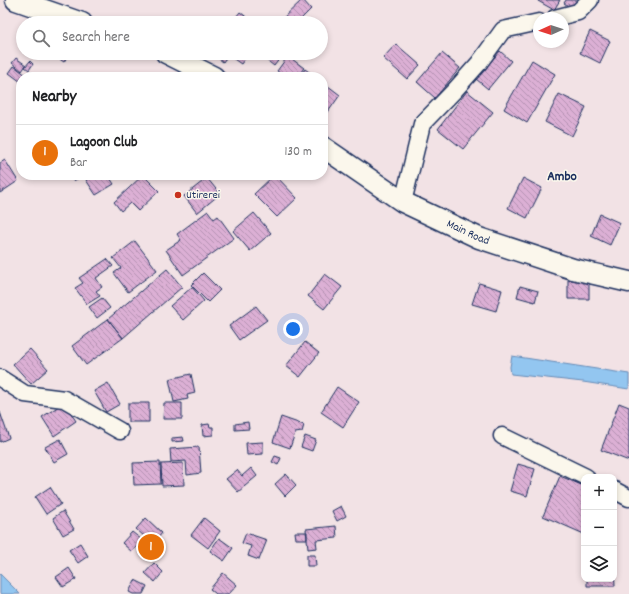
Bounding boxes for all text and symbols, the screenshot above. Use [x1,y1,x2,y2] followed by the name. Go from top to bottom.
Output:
[533,12,569,48] north arrow
[16,16,328,60] search box
[30,27,52,49] icon: search
[62,27,130,49] text: Search here
[32,86,76,110] text: Nearby
[70,132,137,154] text: Lagoon Club
[44,143,46,162] text: 1
[284,143,312,162] text: 130 m
[70,154,87,173] text: Bar
[547,167,577,187] district label: Ambo
[186,187,220,204] place label: Utirerei
[173,190,183,200] marker: Utirerei
[444,215,492,249] street label: Main Road
[283,319,303,339] your location
[581,474,617,582] map controls
[581,474,617,510] button: +
[581,510,617,546] button: −
[138,532,164,562] pin: 1
[581,546,617,582] button: layers

